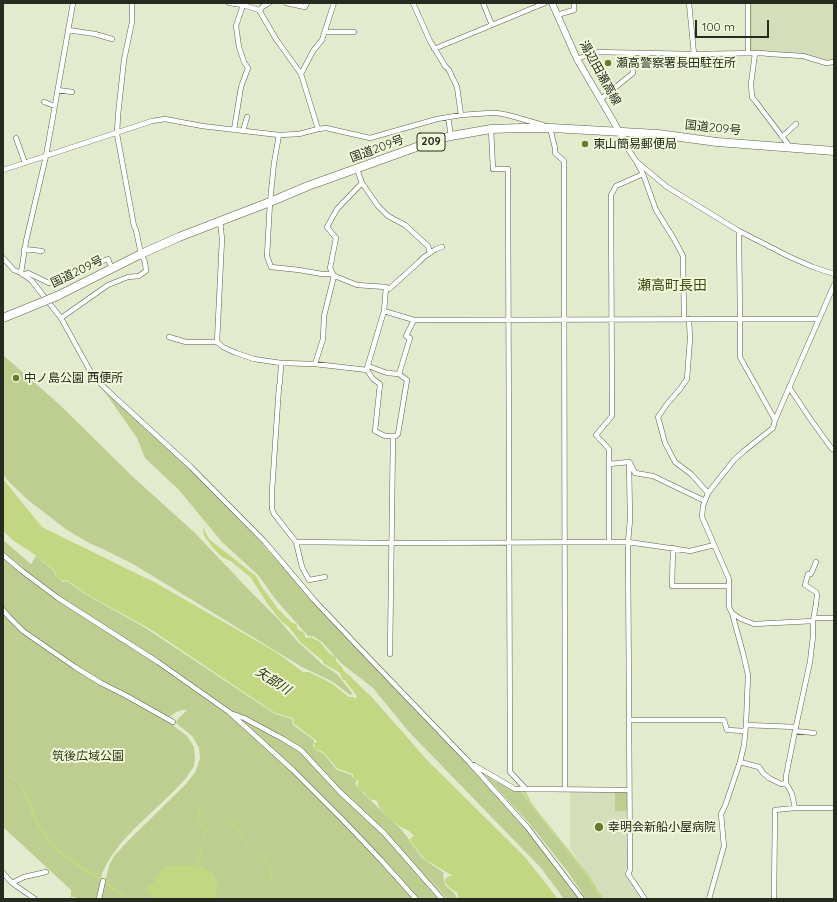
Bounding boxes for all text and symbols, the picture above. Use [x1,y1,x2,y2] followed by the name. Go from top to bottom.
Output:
[697,12,771,38] scale bar
[702,19,735,34] text: 100 m
[576,38,624,108] street label: 湯辺田瀬高線
[616,56,736,70] place label: 瀬高警察署長田駐在所
[603,58,613,68] marker: 瀬高警察署長田駐在所
[684,118,742,138] street label: 国道209号
[348,133,406,165] street label: 国道209号
[417,133,445,151] road number: 209
[593,137,677,151] place label: 東山簡易郵便局
[580,139,590,149] marker: 東山簡易郵便局
[48,253,106,291] street label: 国道209号
[637,278,707,294] district label: 瀬高町長田
[24,371,123,385] place label: 中ノ島公園 西便所
[11,373,21,383] marker: 中ノ島公園 西便所
[252,664,294,698] water label: 矢部川
[52,749,124,763] park label: 筑後広域公園
[608,820,716,834] place label: 幸明会新船小屋病院
[593,821,605,833] marker: 幸明会新船小屋病院

